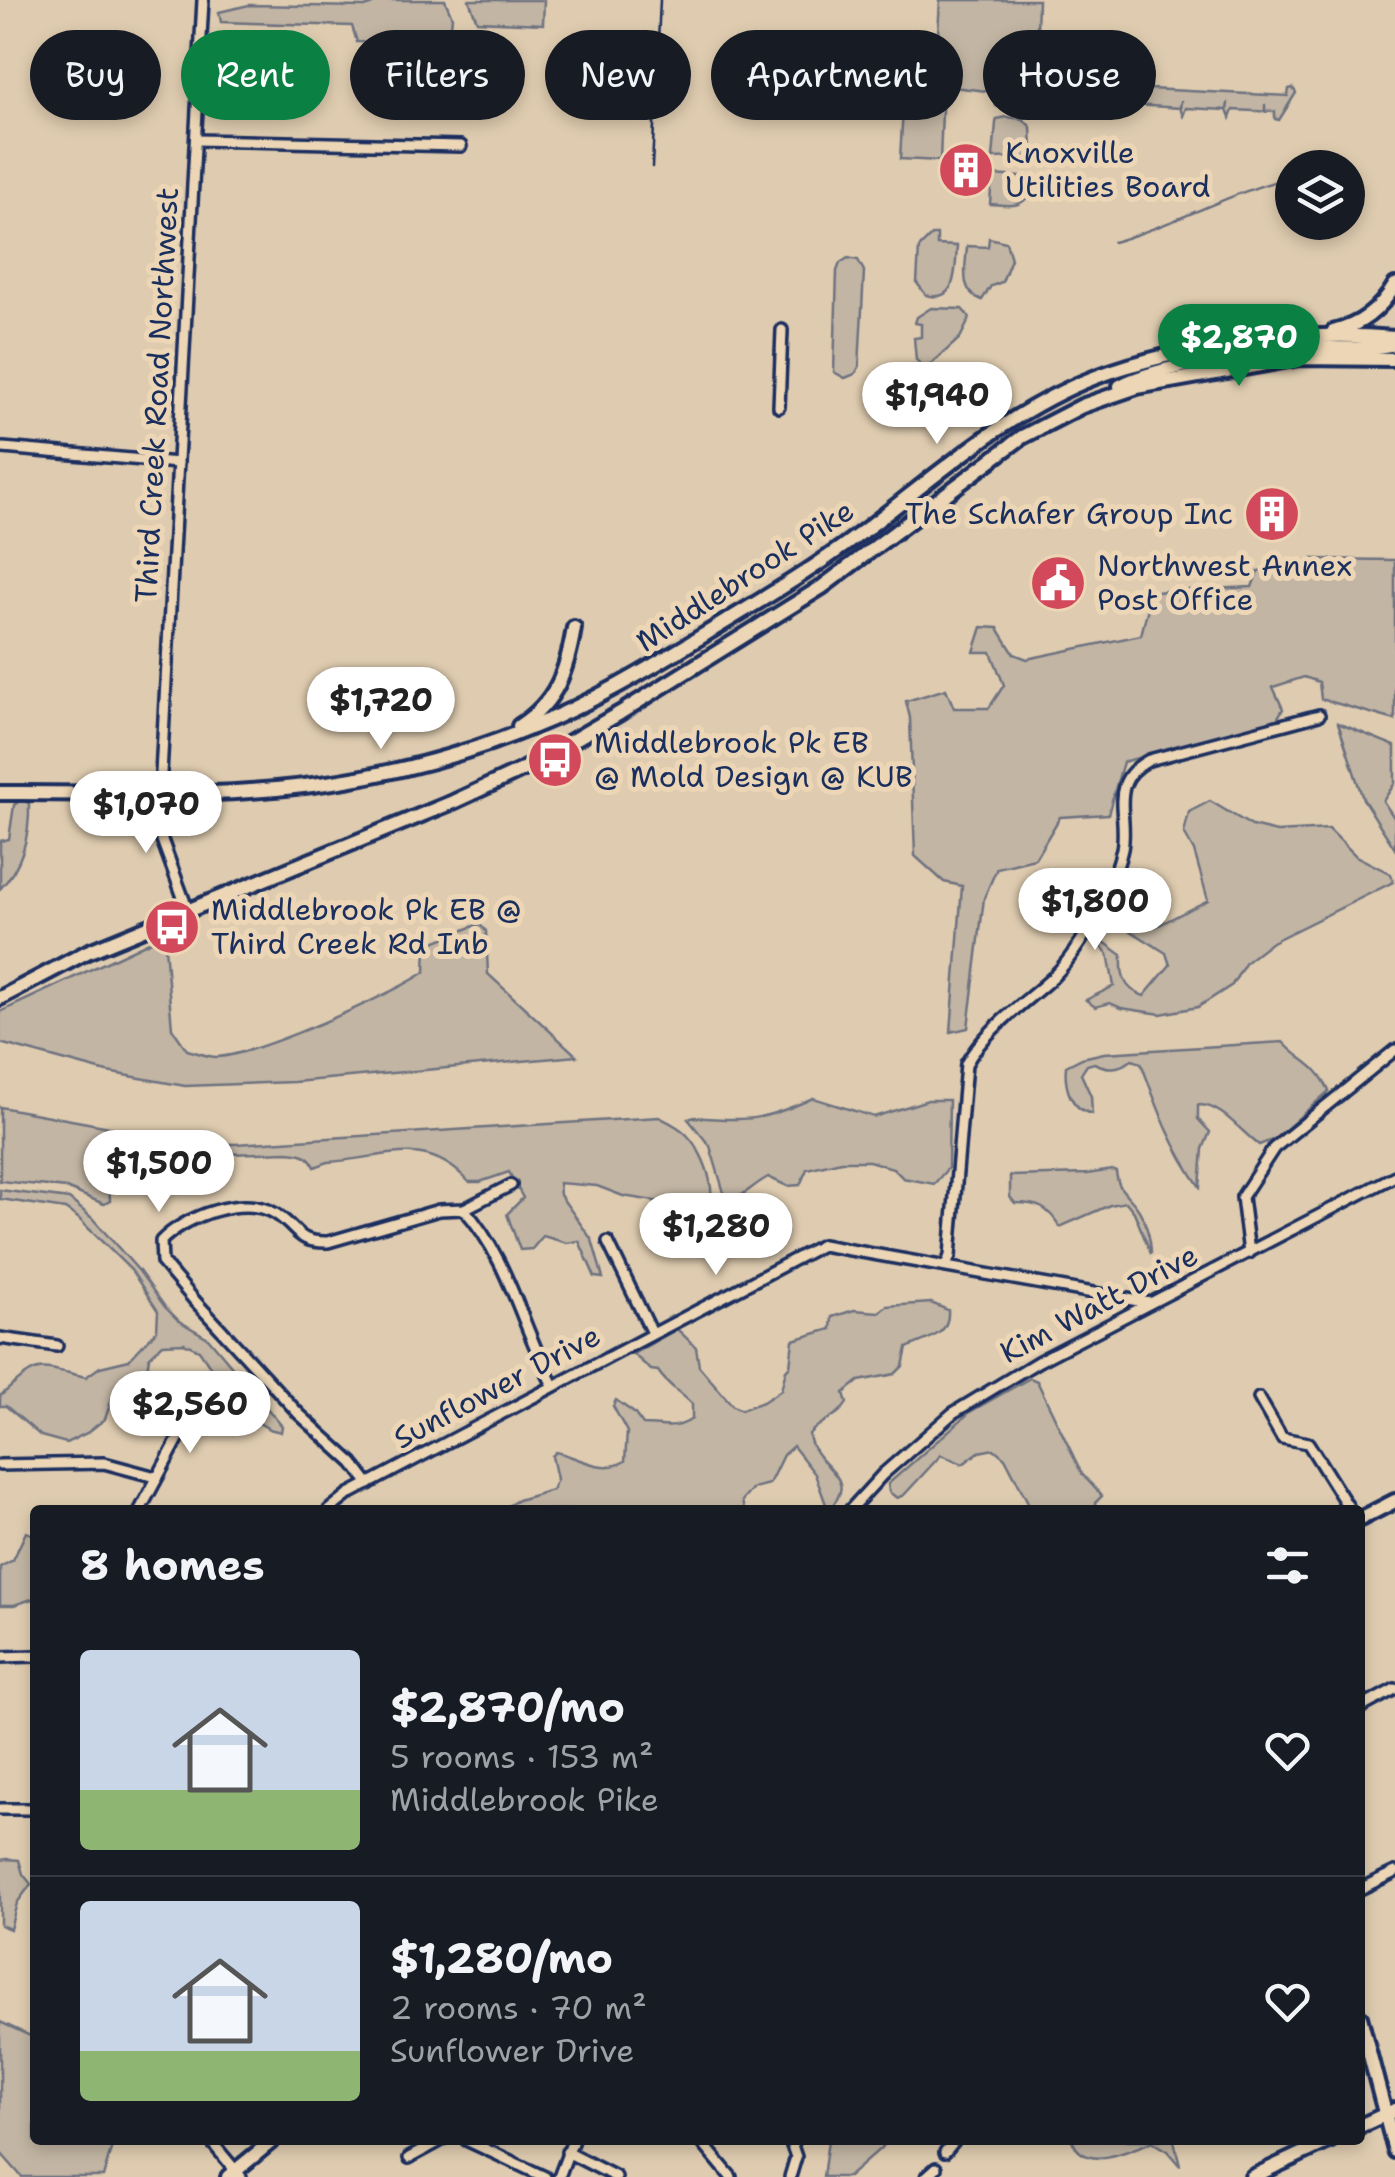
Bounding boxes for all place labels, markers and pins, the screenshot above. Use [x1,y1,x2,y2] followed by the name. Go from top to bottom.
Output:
[1005,132,1211,207] place label: Knoxville Utilities Board
[936,140,996,200] building icon: Knoxville Utilities Board
[1158,304,1320,389] pin: $2,870
[856,362,1018,447] pin: $1,940
[1242,484,1302,544] building icon: The Schafer Group Inc
[905,493,1233,534] place label: The Schafer Group Inc
[1097,545,1352,620] place label: Northwest Annex Post Office
[1028,553,1088,613] public building icon: Northwest Annex Post Office
[300,667,462,752] pin: $1,720
[594,722,913,797] place label: Middlebrook Pk EB @ Mold Design @ KUB
[525,730,585,790] bus stop icon: Middlebrook Pk EB @ Mold Design @ KUB
[65,771,227,856] pin: $1,070
[1014,868,1176,953] pin: $1,800
[211,889,522,964] place label: Middlebrook Pk EB @ Third Creek Rd Inb
[142,897,202,957] bus stop icon: Middlebrook Pk EB @ Third Creek Rd Inb
[78,1130,240,1215] pin: $1,500
[635,1193,797,1278] pin: $1,280
[109,1371,271,1456] pin: $2,560

